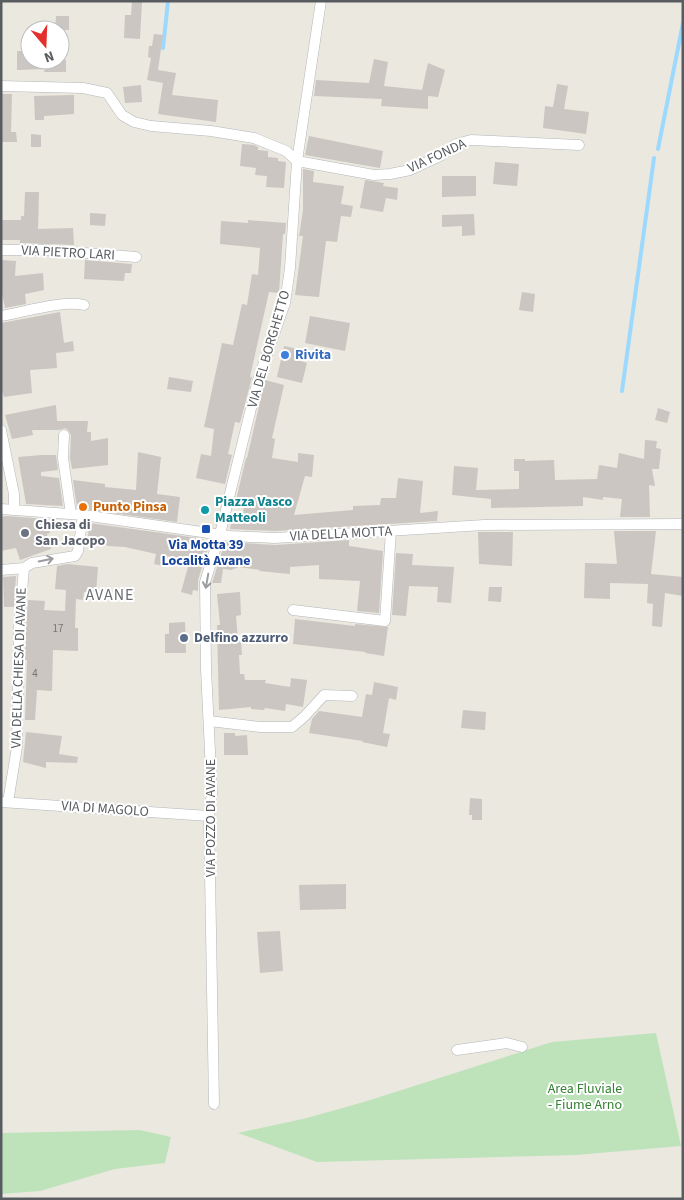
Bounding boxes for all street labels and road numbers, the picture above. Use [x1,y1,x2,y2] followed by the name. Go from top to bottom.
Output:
[404,134,470,178] street label: VIA FONDA
[21,241,115,265] street label: VIA PIETRO LARI
[243,288,295,410] street label: VIA DEL BORGHETTO
[289,521,393,547] street label: VIA DELLA MOTTA
[6,587,32,749] street label: VIA DELLA CHIESA DI AVANE
[201,759,221,877] street label: VIA POZZO DI AVANE
[61,796,149,822] street label: VIA DI MAGOLO

